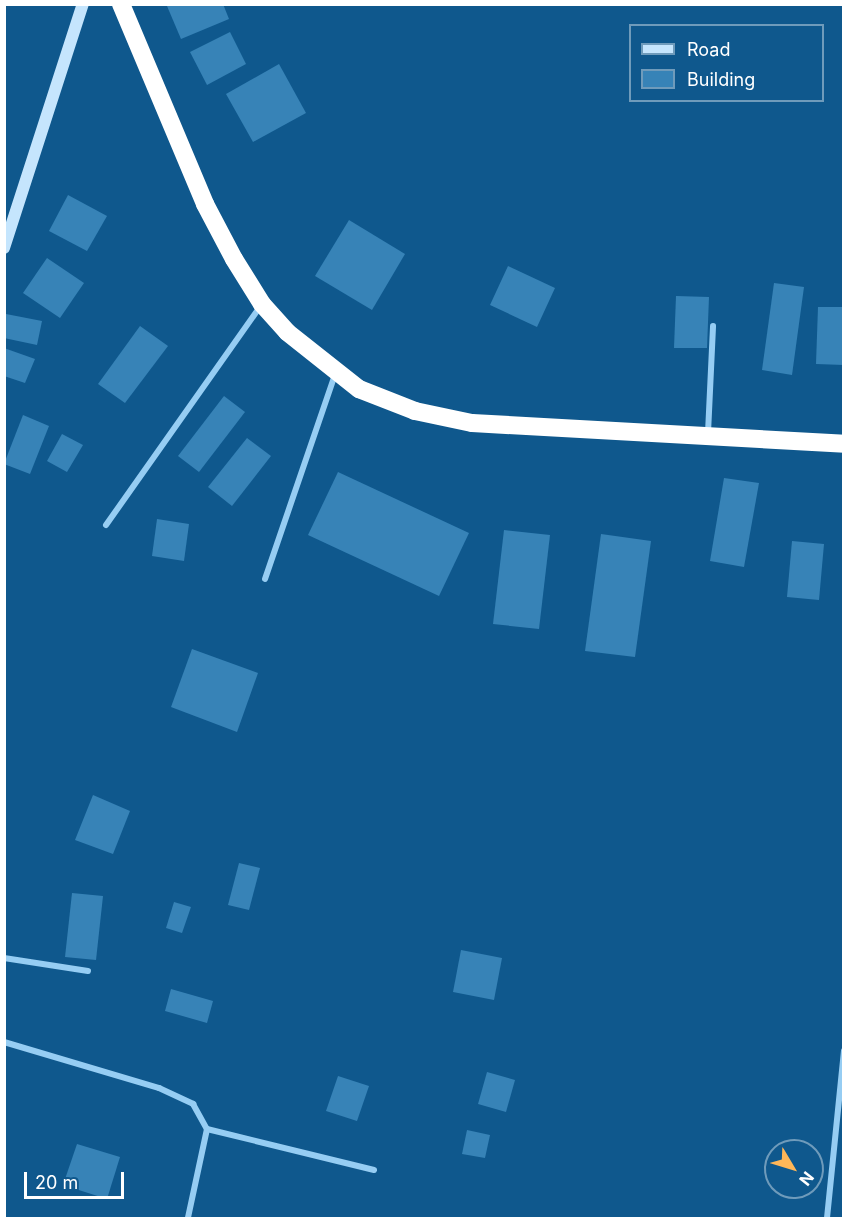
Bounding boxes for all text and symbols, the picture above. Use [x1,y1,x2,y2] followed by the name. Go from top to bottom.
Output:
[629,24,824,102] legend
[687,39,730,60] text: Road
[687,69,755,90] text: Building
[764,1139,824,1199] north arrow
[27,1160,128,1198] scale bar
[795,1168,818,1190] text: N
[35,1172,78,1193] text: 20 m

